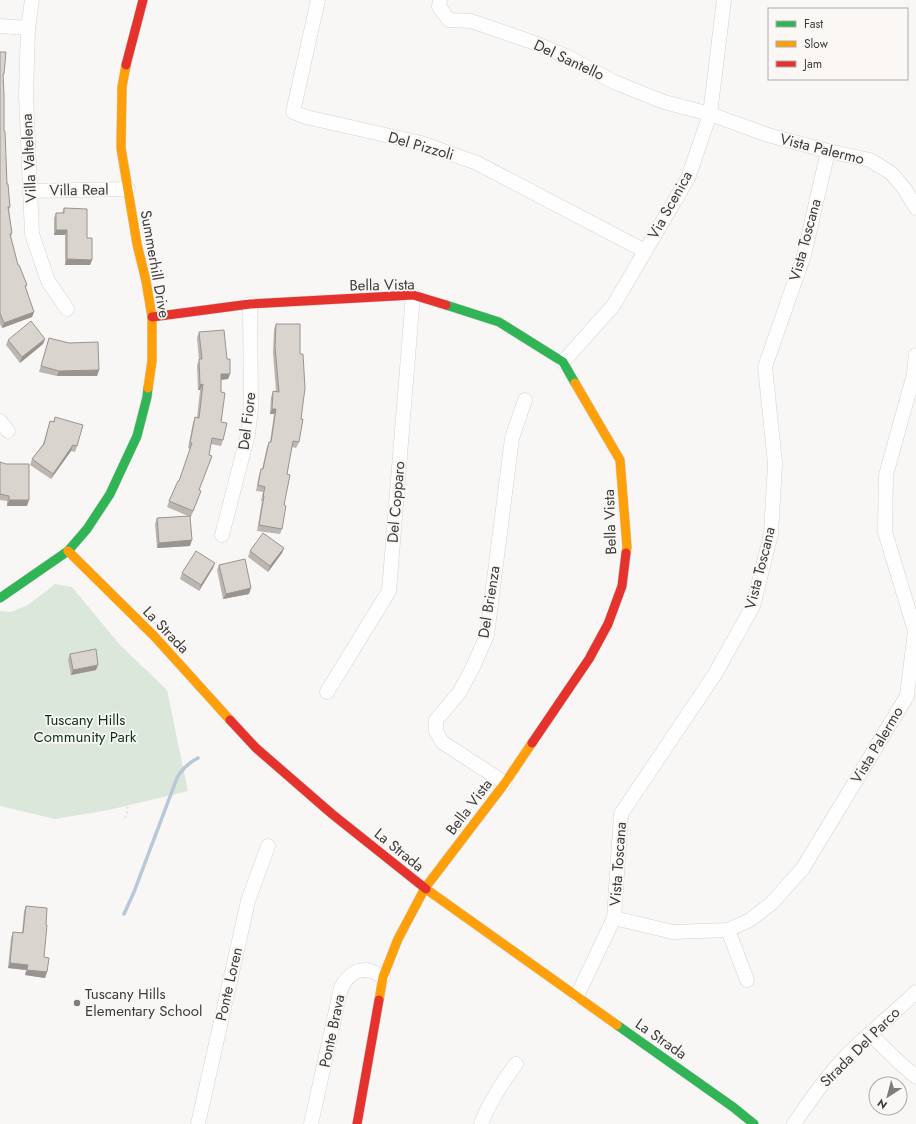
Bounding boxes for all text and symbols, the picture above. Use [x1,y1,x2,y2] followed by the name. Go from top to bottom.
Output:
[768,8,908,80] legend
[804,15,823,33] text: Fast
[530,34,608,86] street label: Del Santello
[804,35,829,53] text: Slow
[802,55,822,73] text: Jam
[16,113,42,203] street label: Villa Valtelena
[385,126,457,166] street label: Del Pizzoli
[777,128,867,170] street label: Vista Palermo
[642,167,698,243] street label: Via Scenica
[49,178,109,202] street label: Villa Real
[783,196,827,284] street label: Vista Toscana
[135,208,175,320] street label: Summerhill Drive
[349,273,415,297] street label: Bella Vista
[233,391,261,451] street label: Del Fiore
[381,460,411,544] street label: Del Copparo
[598,489,622,555] street label: Bella Vista
[739,524,781,612] street label: Vista Toscana
[472,564,506,640] street label: Del Brienza
[138,601,194,659] street label: La Strada
[845,702,909,788] street label: Vista Palermo
[34,709,137,748] park label: Tuscany Hills Community Park
[441,774,497,840] street label: Bella Vista
[604,821,632,907] street label: Vista Toscana
[369,823,429,877] street label: La Strada
[210,945,248,1023] street label: Ponte Loren
[85,983,202,1022] place label: Tuscany Hills Elementary School
[314,992,350,1070] street label: Ponte Brava
[72,998,82,1008] marker: Tuscany Hills Elementary School
[815,1002,905,1092] street label: Strada Del Parco
[631,1013,691,1065] street label: La Strada
[868,1076,908,1116] north arrow
[874,1095,890,1113] text: N

